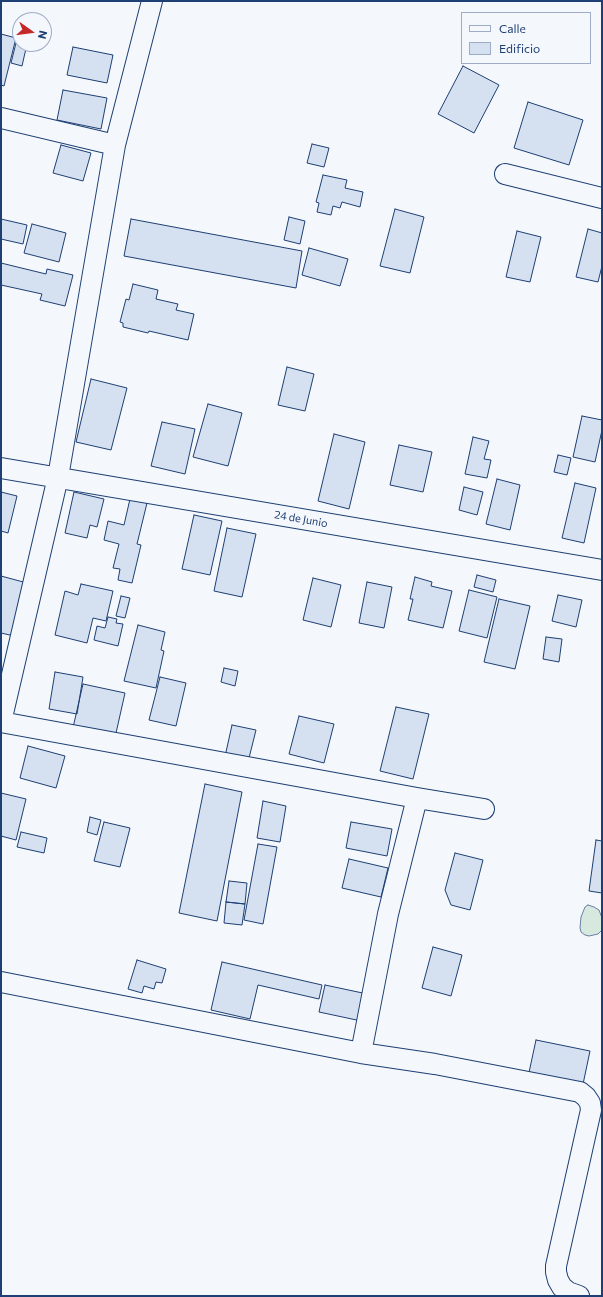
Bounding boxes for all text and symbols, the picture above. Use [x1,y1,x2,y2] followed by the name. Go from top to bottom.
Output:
[12,12,52,52] north arrow
[461,12,591,64] legend
[499,21,526,35] text: Calle
[36,29,50,40] text: N
[499,41,540,55] text: Edificio
[273,508,329,530] street label: 24 de Junio

